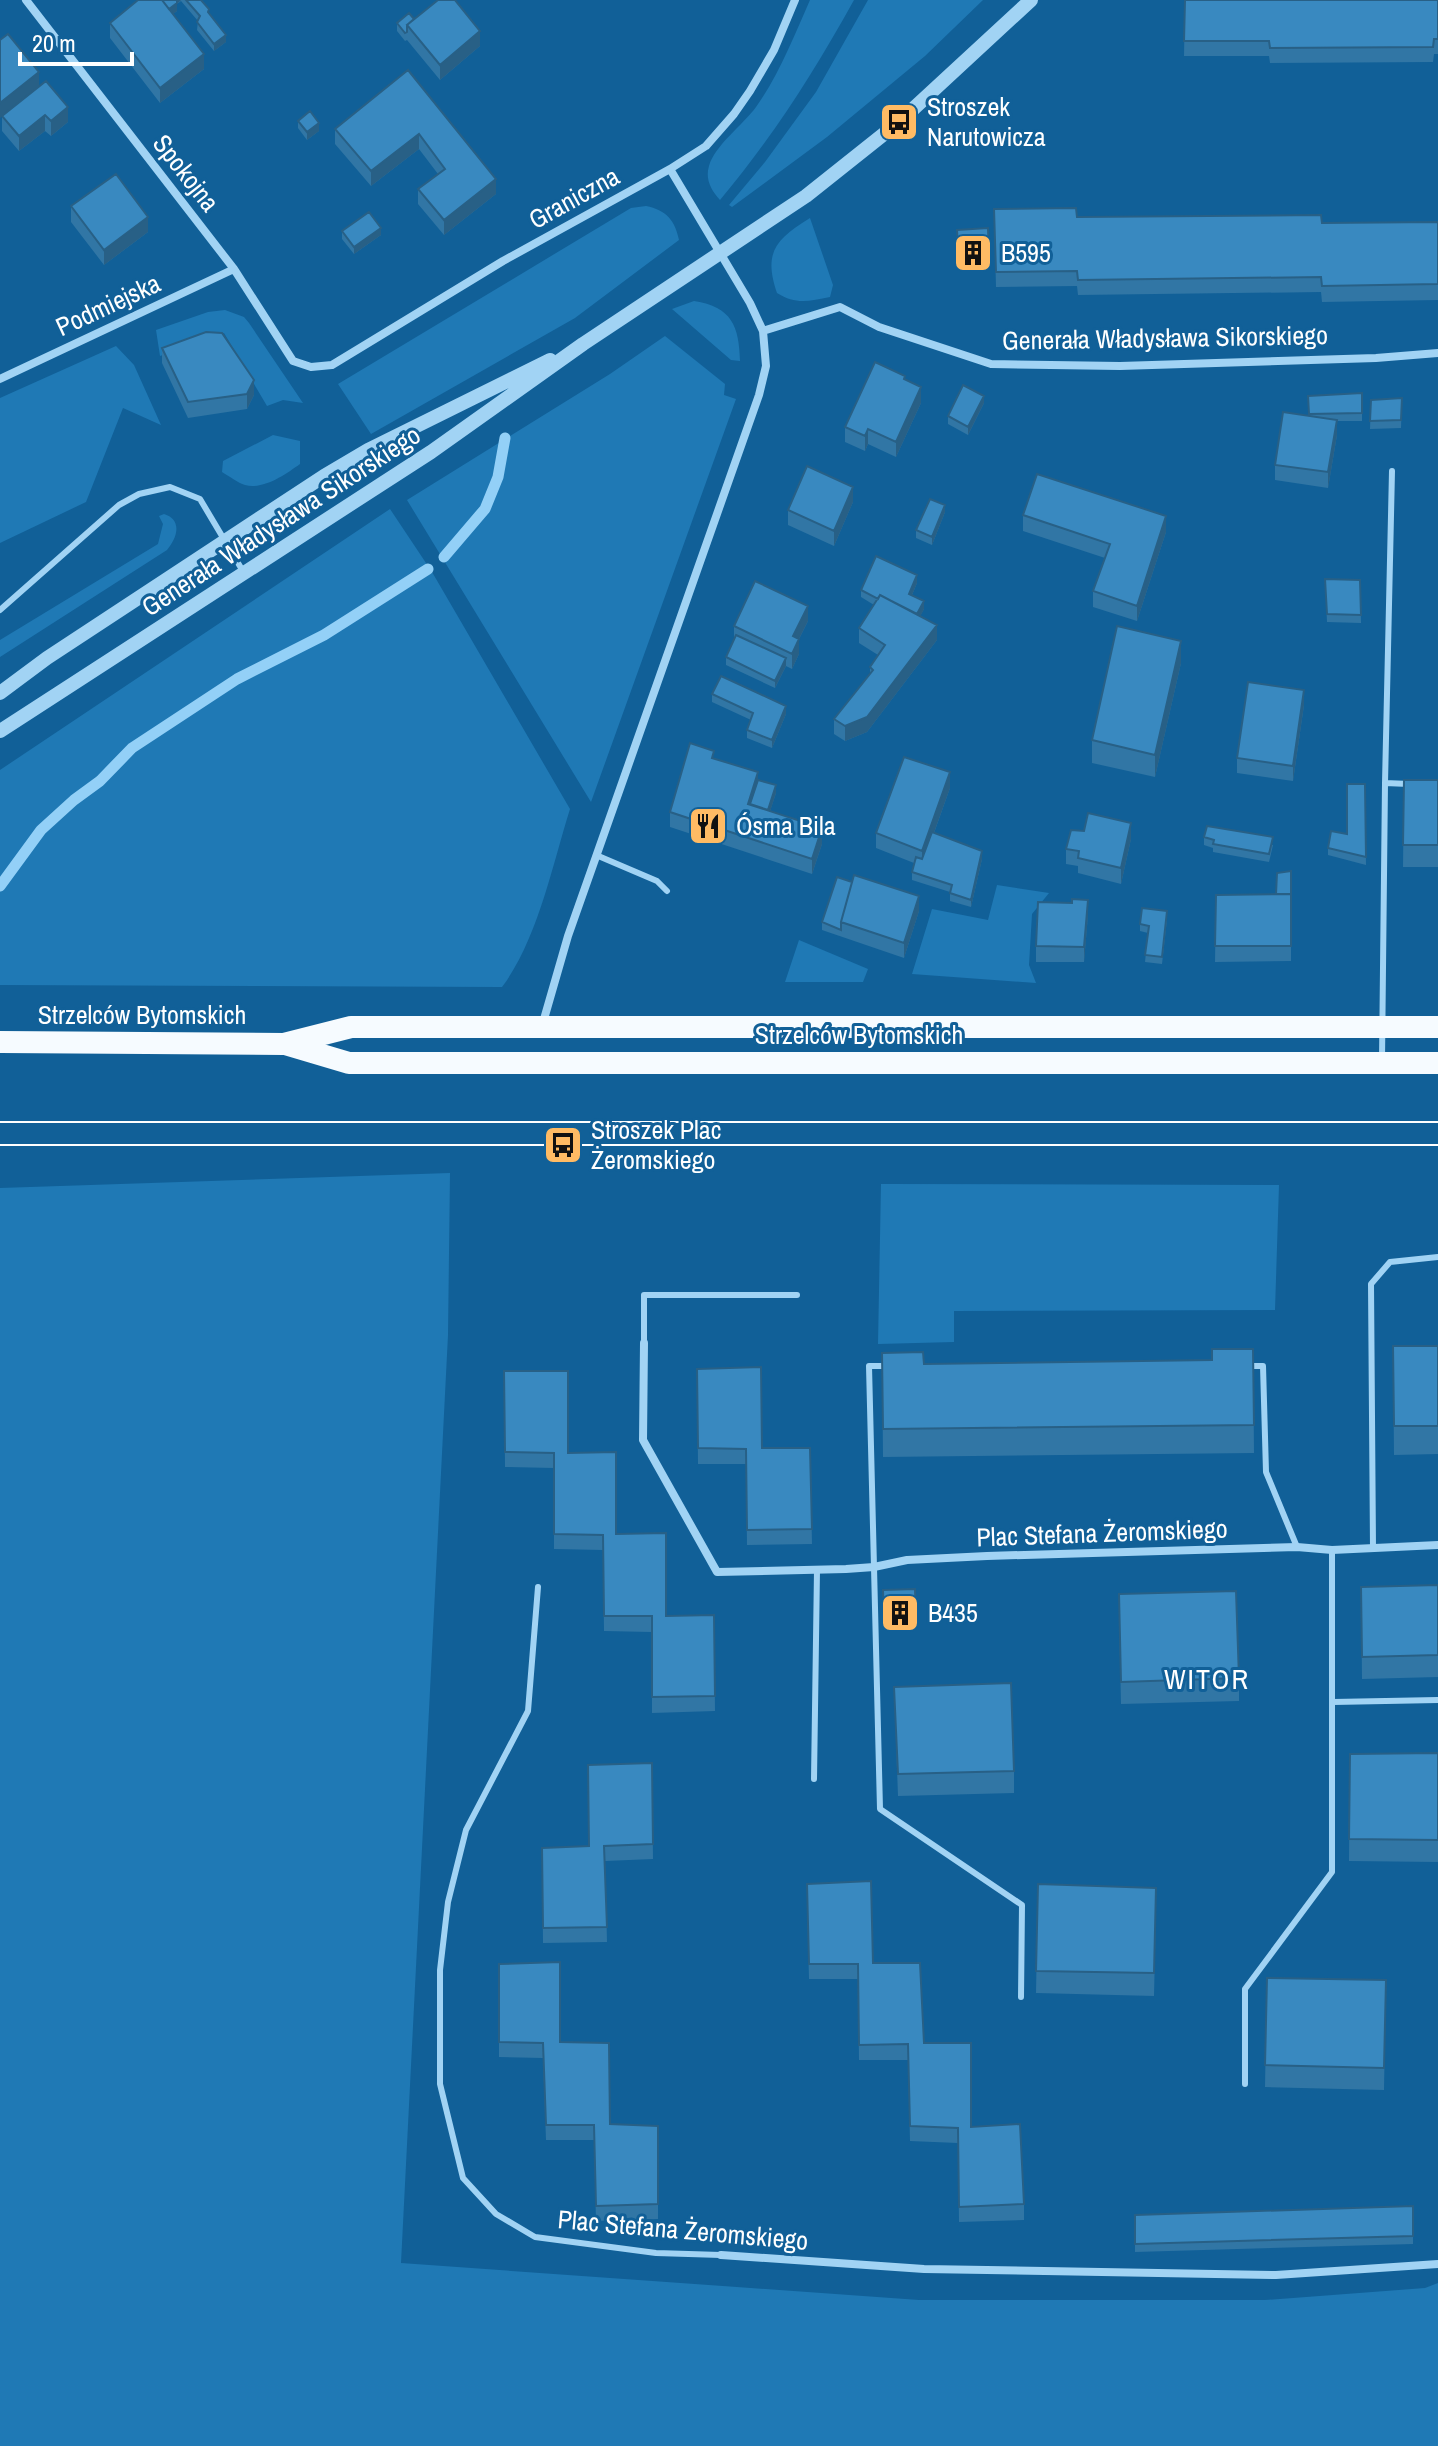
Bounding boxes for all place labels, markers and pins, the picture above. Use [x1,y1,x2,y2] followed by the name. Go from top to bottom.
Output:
[927,89,1046,154] place label: Stroszek Narutowicza
[878,101,920,143] bus stop icon: Stroszek Narutowicza
[952,232,994,274] building icon: B595
[1001,235,1051,270] place label: B595
[687,805,729,847] restaurant icon: Ósma Bila
[736,808,836,843] place label: Ósma Bila
[591,1112,721,1177] place label: Stroszek Plac Żeromskiego
[542,1124,584,1166] bus stop icon: Stroszek Plac Żeromskiego
[879,1592,921,1634] building icon: B435
[928,1595,978,1630] place label: B435

